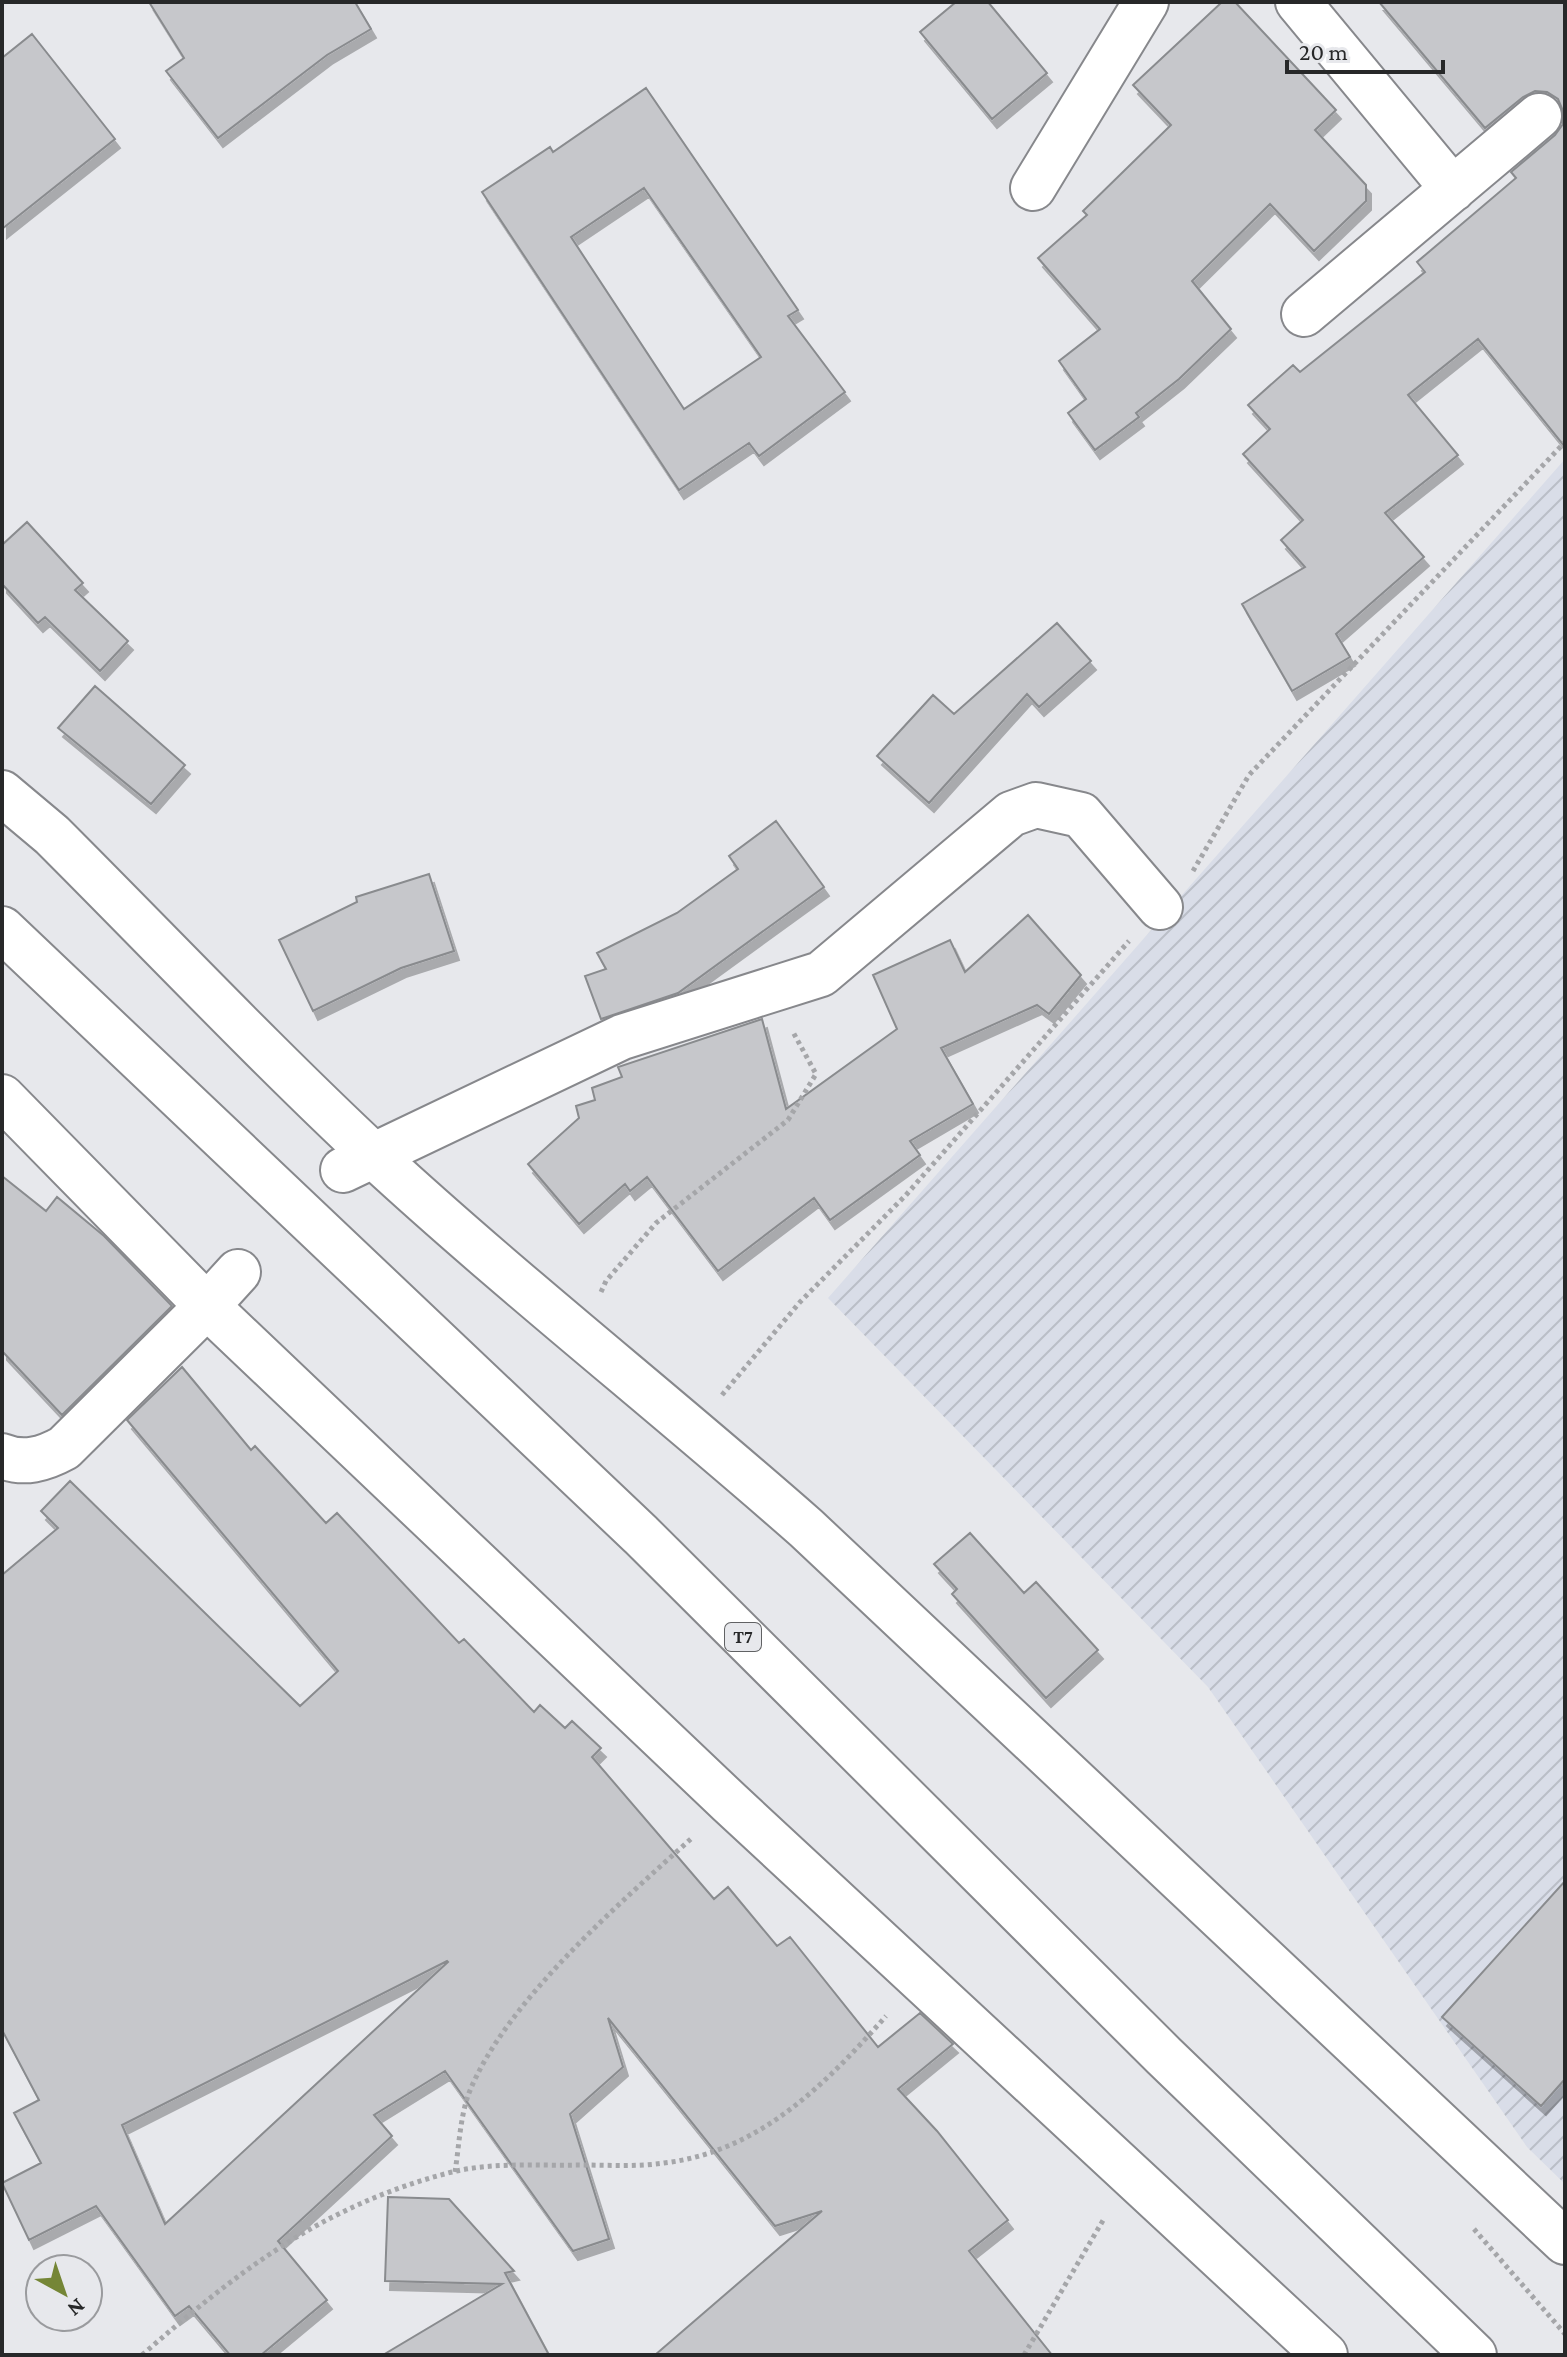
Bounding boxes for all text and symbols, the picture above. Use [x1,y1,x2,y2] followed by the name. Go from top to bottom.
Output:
[1287,24,1443,74] scale bar
[1299,38,1348,65] text: 20 m
[725,1623,761,1651] road number: T7
[24,2253,104,2333] north arrow
[63,2294,90,2322] text: N

